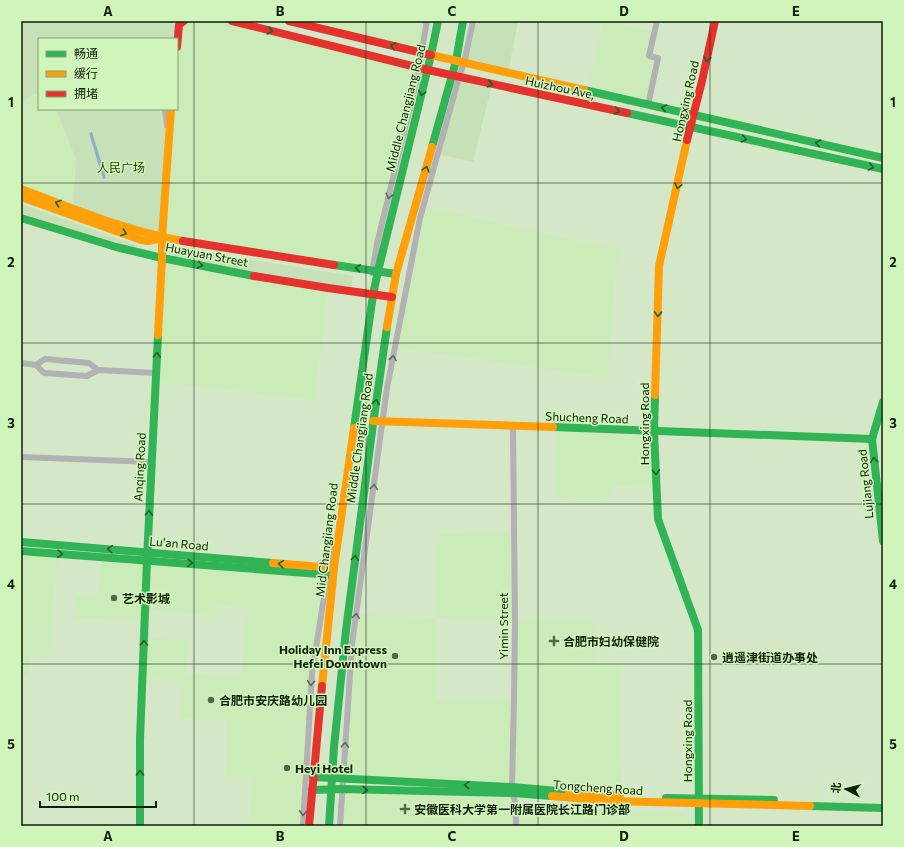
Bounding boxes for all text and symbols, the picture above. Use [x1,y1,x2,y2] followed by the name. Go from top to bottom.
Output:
[103,3,113,19] text: A
[276,3,285,19] text: B
[448,3,457,19] text: C
[619,3,629,19] text: D
[792,3,800,19] text: E
[267,26,274,34] one-way arrow
[38,38,178,110] legend
[382,43,428,173] street label: Middle Changjiang Road
[390,43,397,51] one-way arrow
[74,46,98,60] text: 畅通
[703,56,711,62] one-way arrow
[669,59,701,143] street label: Hongxing Road
[74,66,98,80] text: 缓行
[524,73,596,101] street label: Huizhou Ave,
[487,79,493,87] one-way arrow
[74,86,98,100] text: 拥堵
[418,89,427,96] one-way arrow
[8,94,14,110] text: 1
[890,94,896,110] text: 1
[660,105,667,113] one-way arrow
[614,107,620,115] one-way arrow
[741,135,747,143] one-way arrow
[814,140,821,148] one-way arrow
[97,160,145,174] park label: 人民广场
[868,162,874,170] one-way arrow
[421,166,430,173] one-way arrow
[674,183,682,189] one-way arrow
[385,192,394,199] one-way arrow
[55,199,62,207] one-way arrow
[120,229,127,237] one-way arrow
[164,239,250,269] street label: Huayuan Street
[7,254,15,270] text: 2
[889,254,897,270] text: 2
[197,261,203,269] one-way arrow
[355,264,361,273] one-way arrow
[654,311,662,317] one-way arrow
[153,352,161,358] one-way arrow
[388,355,397,362] one-way arrow
[343,372,375,504] street label: Middle Changjiang Road
[637,383,651,465] street label: Hongxing Road
[371,399,380,405] one-way arrow
[545,409,629,425] street label: Shucheng Road
[7,415,15,431] text: 3
[889,415,897,431] text: 3
[130,432,148,502] street label: Anqing Road
[854,449,876,519] street label: Lujiang Road
[870,457,879,463] one-way arrow
[652,469,661,475] one-way arrow
[312,482,340,598] street label: Mid Changjiang Road
[369,484,378,490] one-way arrow
[145,510,153,516] one-way arrow
[149,533,209,553] street label: Lu'an Road
[107,544,113,553] one-way arrow
[57,549,63,558] one-way arrow
[350,555,359,561] one-way arrow
[187,559,193,568] one-way arrow
[278,559,284,568] one-way arrow
[7,576,15,592] text: 4
[889,576,897,592] text: 4
[122,591,170,605] place label: 艺术影城
[496,592,510,660] street label: Yimin Street
[109,593,119,603] marker: 艺术影城
[351,613,360,619] one-way arrow
[563,634,659,648] place label: 合肥市妇幼保健院
[548,635,560,647] marker: 合肥市妇幼保健院
[139,640,148,646] one-way arrow
[279,642,387,670] place label: Holiday Inn Express Hefei Downtown
[722,650,818,664] place label: 逍遥津街道办事处
[390,651,400,661] marker: Holiday Inn Express Hefei Downtown
[709,652,719,662] marker: 逍遥津街道办事处
[307,680,316,686] one-way arrow
[219,693,327,707] place label: 合肥市安庆路幼儿园
[206,695,216,705] marker: 合肥市安庆路幼儿园
[680,700,694,782] street label: Hongxing Road
[7,736,15,752] text: 5
[889,736,897,752] text: 5
[341,742,350,748] one-way arrow
[295,761,353,775] place label: Heyi Hotel
[282,763,292,773] marker: Heyi Hotel
[826,769,866,809] north arrow
[136,770,144,776] one-way arrow
[553,777,643,797] street label: Tongcheng Road
[464,780,470,789] one-way arrow
[828,781,843,794] text: 北
[40,783,156,809] scale bar
[362,786,368,794] one-way arrow
[46,789,80,803] text: 100 m
[414,802,630,816] place label: 安徽医科大学第一附属医院长江路门诊部
[399,803,411,815] marker: 安徽医科大学第一附属医院长江路门诊部
[299,810,308,816] one-way arrow
[103,828,113,844] text: A
[276,828,285,844] text: B
[448,828,457,844] text: C
[619,828,629,844] text: D
[792,828,800,844] text: E

